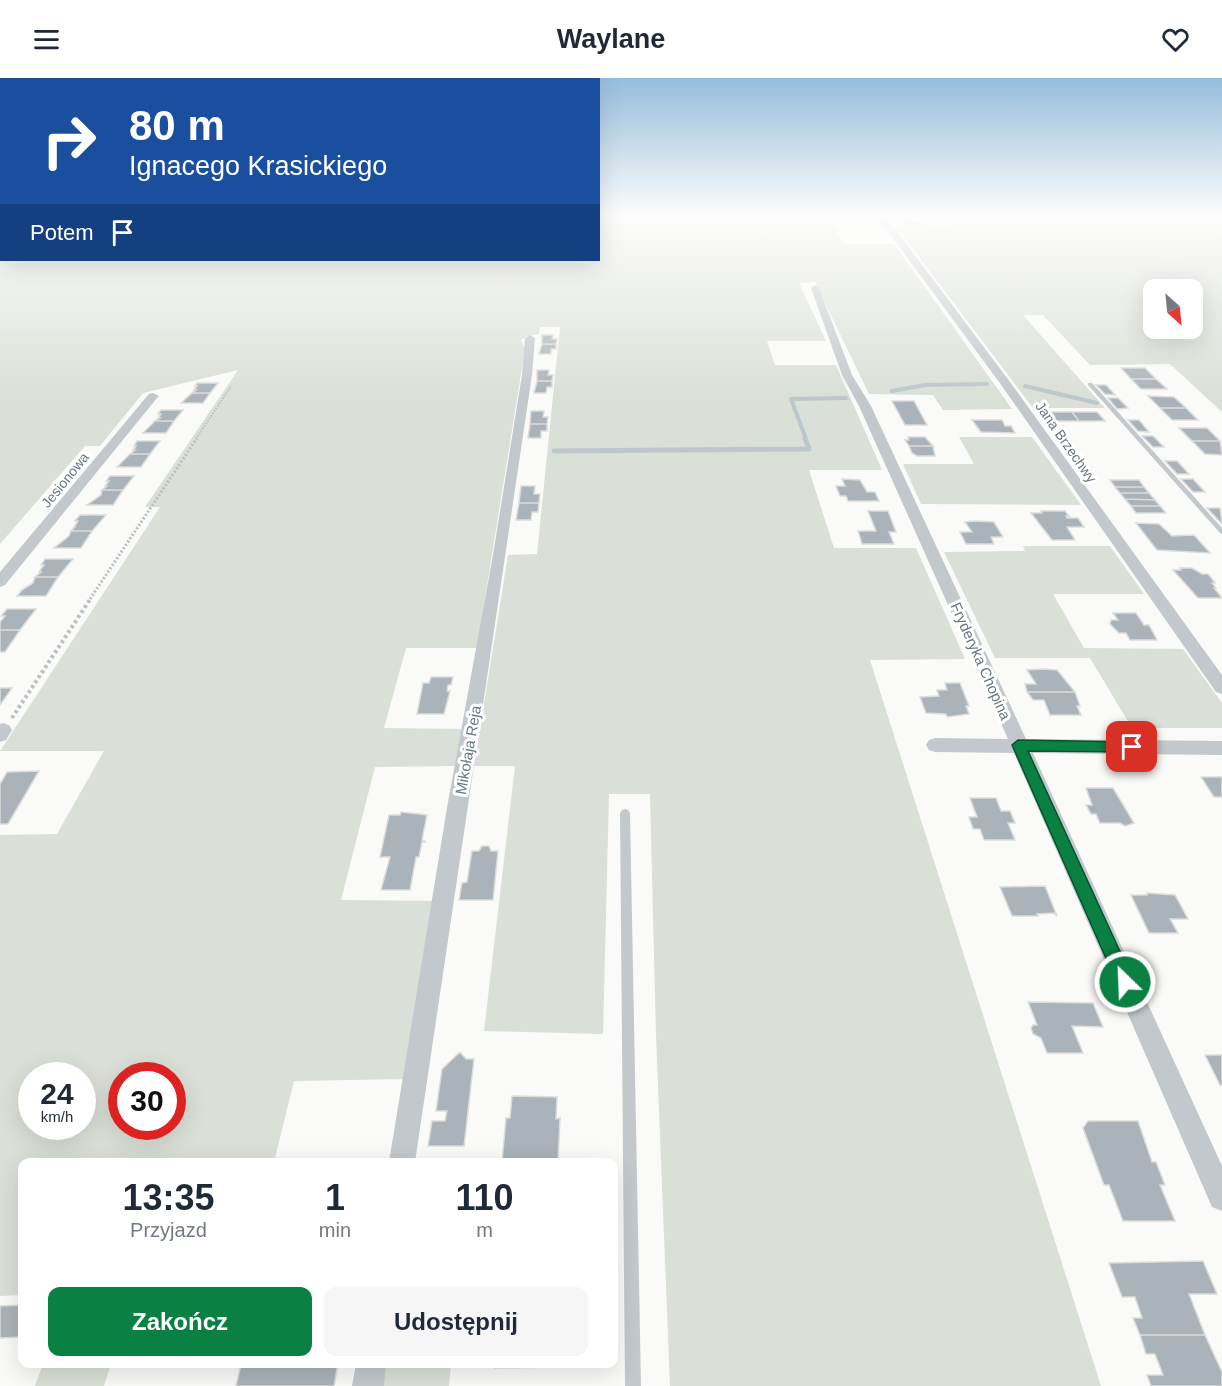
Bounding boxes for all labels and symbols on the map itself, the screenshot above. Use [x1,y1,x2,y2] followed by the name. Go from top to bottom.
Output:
[1143,279,1203,339] north arrow
[1032,399,1100,485] street label: Jana Brzechwy
[38,449,92,511] street label: Jesionowa
[947,600,1015,723] street label: Fryderyka Chopina
[452,704,484,796] street label: Mikołaja Reja
[1106,721,1157,772] pin
[1093,950,1157,1014] position arrow
[108,1062,186,1140] speed limit sign: 30

